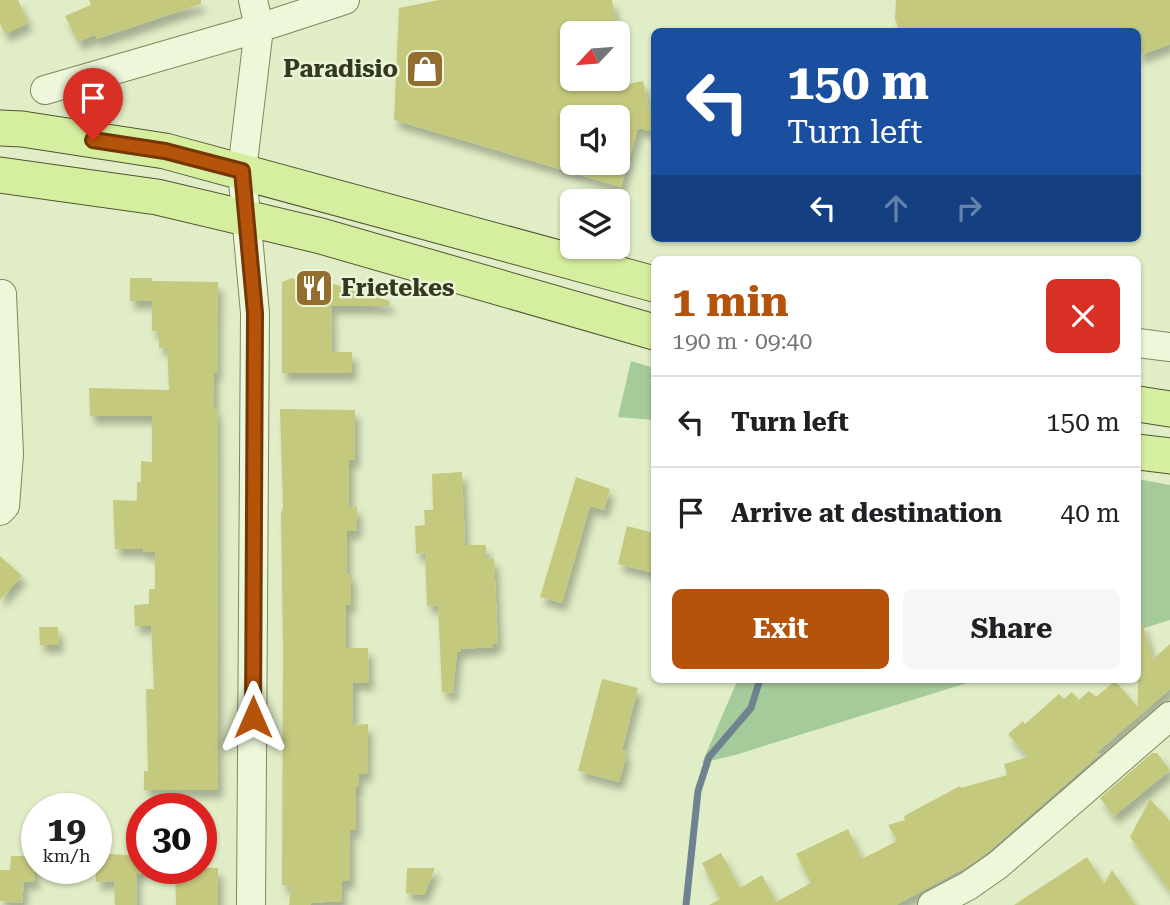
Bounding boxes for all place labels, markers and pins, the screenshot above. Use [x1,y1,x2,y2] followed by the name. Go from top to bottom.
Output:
[404,48,446,90] shop icon: Paradisio
[283,55,398,83] place label: Paradisio
[63,68,123,140] pin
[293,267,335,309] restaurant icon: Frietekes
[341,274,454,302] place label: Frietekes

